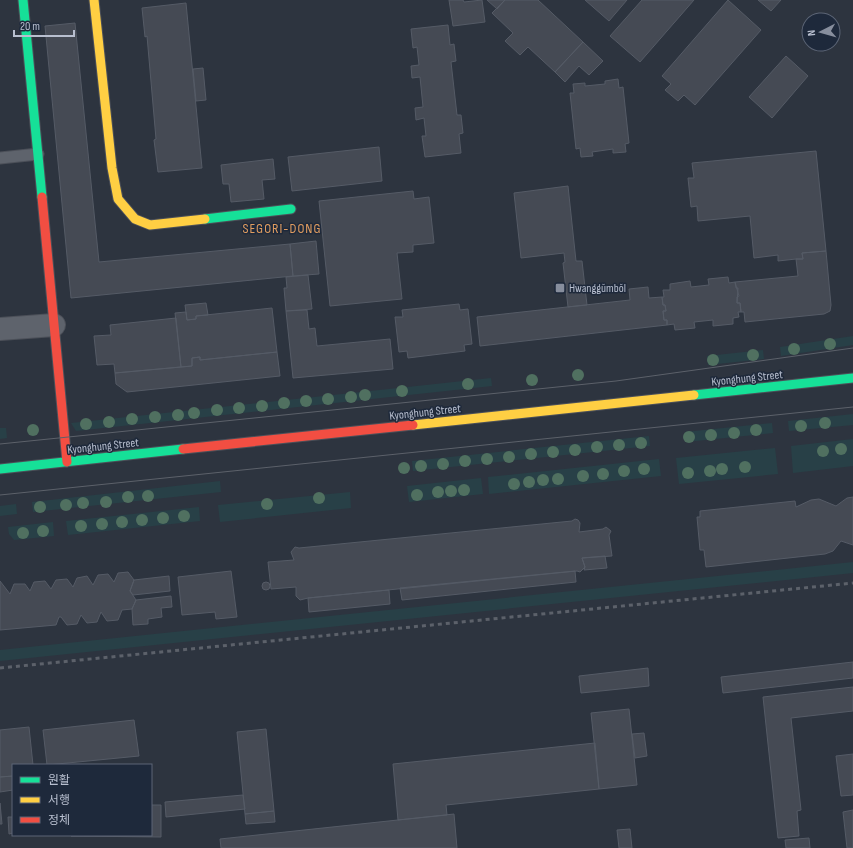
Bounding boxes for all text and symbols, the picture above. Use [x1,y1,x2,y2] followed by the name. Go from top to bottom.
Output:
[14,12,74,38] scale bar
[801,12,841,52] north arrow
[20,19,40,34] text: 20 m
[805,29,818,37] text: N
[243,220,321,237] district label: SEGORI-DONG
[569,281,626,296] place label: Hwanggŭmbŏl
[554,282,566,294] marker: Hwanggŭmbŏl
[711,367,784,390] street label: Kyonghung Street
[389,401,462,424] street label: Kyonghung Street
[67,435,140,458] street label: Kyonghung Street
[12,764,152,836] legend
[48,773,70,788] text: 원활
[48,793,70,808] text: 서행
[48,813,70,828] text: 정체

